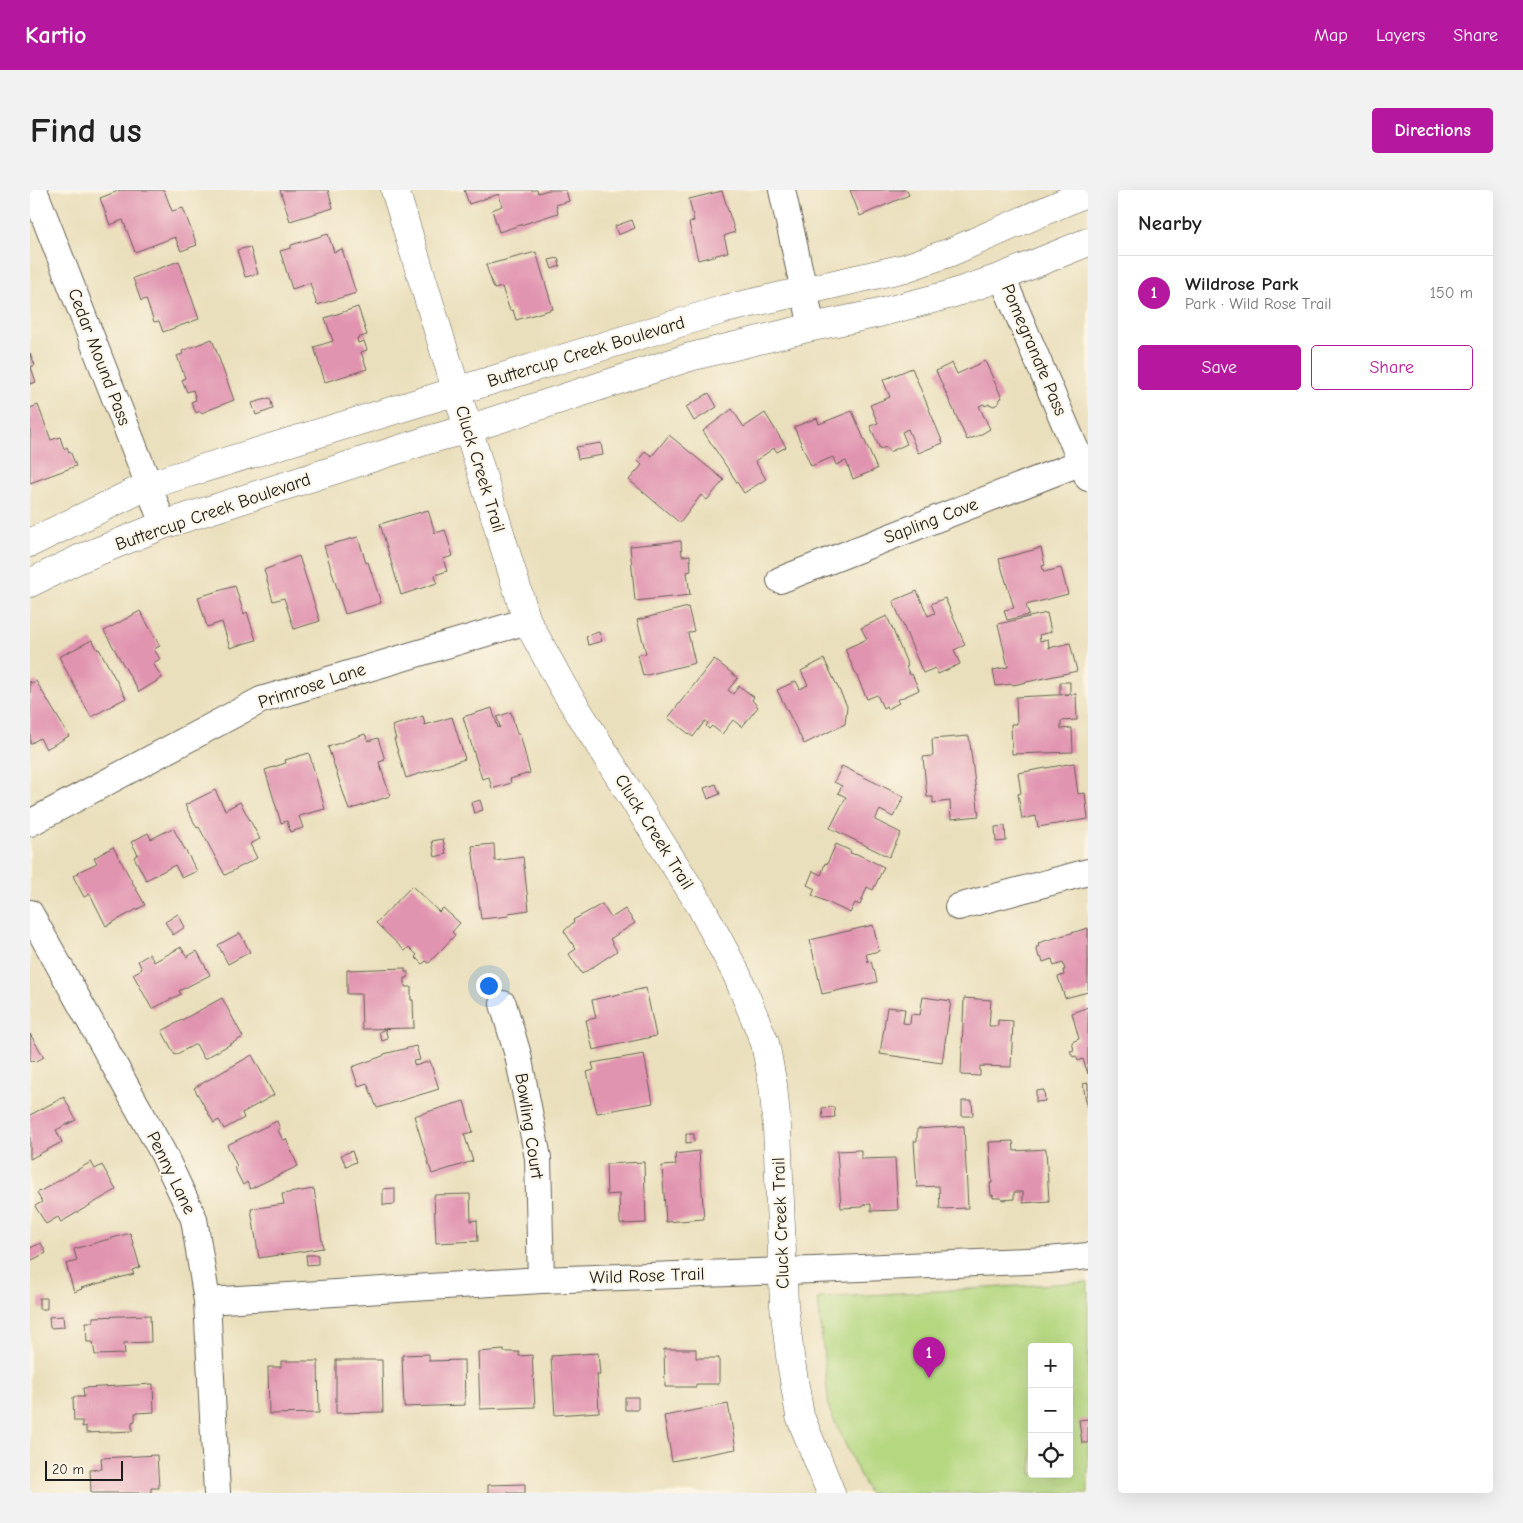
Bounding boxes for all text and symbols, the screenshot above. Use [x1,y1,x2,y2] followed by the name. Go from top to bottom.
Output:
[25,21,87,49] text: Kartio
[1314,25,1348,46] text: Map
[1376,25,1425,46] text: Layers
[1453,25,1498,46] text: Share
[1372,108,1493,153] button: Directions
[30,110,142,151] text: Find us
[1138,211,1202,235] text: Nearby
[1185,273,1299,295] text: Wildrose Park
[997,281,1071,419] street label: Pomegranate Pass
[1151,284,1157,302] text: 1
[1430,284,1473,302] text: 150 m
[63,286,135,428] street label: Cedar Mound Pass
[1185,295,1331,313] text: Park · Wild Rose Trail
[485,312,687,392] street label: Buttercup Creek Boulevard
[1138,345,1301,390] button: Save
[1311,345,1473,390] button: Share
[451,403,509,535] street label: Cluck Creek Trail
[113,469,313,555] street label: Buttercup Creek Boulevard
[881,493,981,549] street label: Sapling Cove
[256,659,368,713] street label: Primrose Lane
[610,771,698,893] street label: Cluck Creek Trail
[476,973,502,999] your location
[510,1072,548,1181] street label: Bowling Court
[142,1128,200,1218] street label: Penny Lane
[768,1157,794,1289] street label: Cluck Creek Trail
[589,1263,705,1289] street label: Wild Rose Trail
[913,1337,945,1378] pin: 1
[1028,1343,1073,1478] map controls
[1028,1343,1073,1388] button: +
[1028,1388,1073,1433] button: −
[1028,1433,1073,1478] button: locate
[45,1458,122,1481] scale bar
[52,1461,84,1478] text: 20 m

